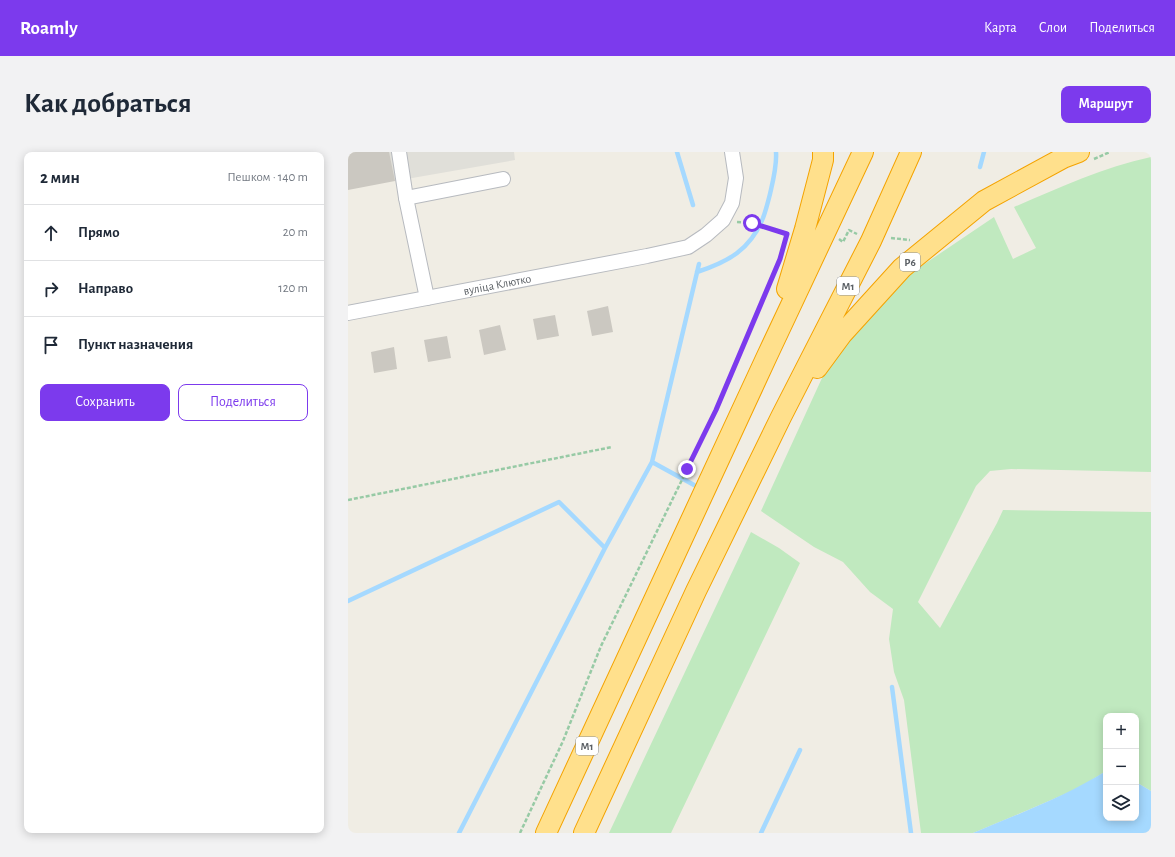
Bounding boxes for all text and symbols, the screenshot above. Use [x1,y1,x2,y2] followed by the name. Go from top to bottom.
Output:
[20,19,78,38] text: Roamly
[984,21,1017,35] text: Карта
[1039,21,1067,35] text: Слои
[1089,21,1155,35] text: Поделиться
[1061,86,1151,123] button: Маршрут
[24,90,192,118] text: Как добраться
[40,169,80,186] text: 2 мин
[227,171,308,184] text: Пешком · 140 m
[743,214,761,232] route start
[40,222,62,244] icon: ahead
[78,225,120,240] text: Прямо
[283,226,308,239] text: 20 m
[900,253,920,271] road number: Р6
[462,272,532,297] street label: вуліца Клютко
[837,277,859,295] road number: М1
[40,278,62,300] icon: right
[78,281,133,296] text: Направо
[278,282,308,295] text: 120 m
[40,334,62,356] icon: arrive
[78,337,193,352] text: Пункт назначения
[40,384,170,421] button: Сохранить
[178,384,308,421] button: Поделиться
[678,460,696,478] route end
[1103,713,1139,821] map controls
[1103,713,1139,749] button: +
[576,737,598,755] road number: М1
[1103,749,1139,785] button: −
[1103,785,1139,821] button: layers

